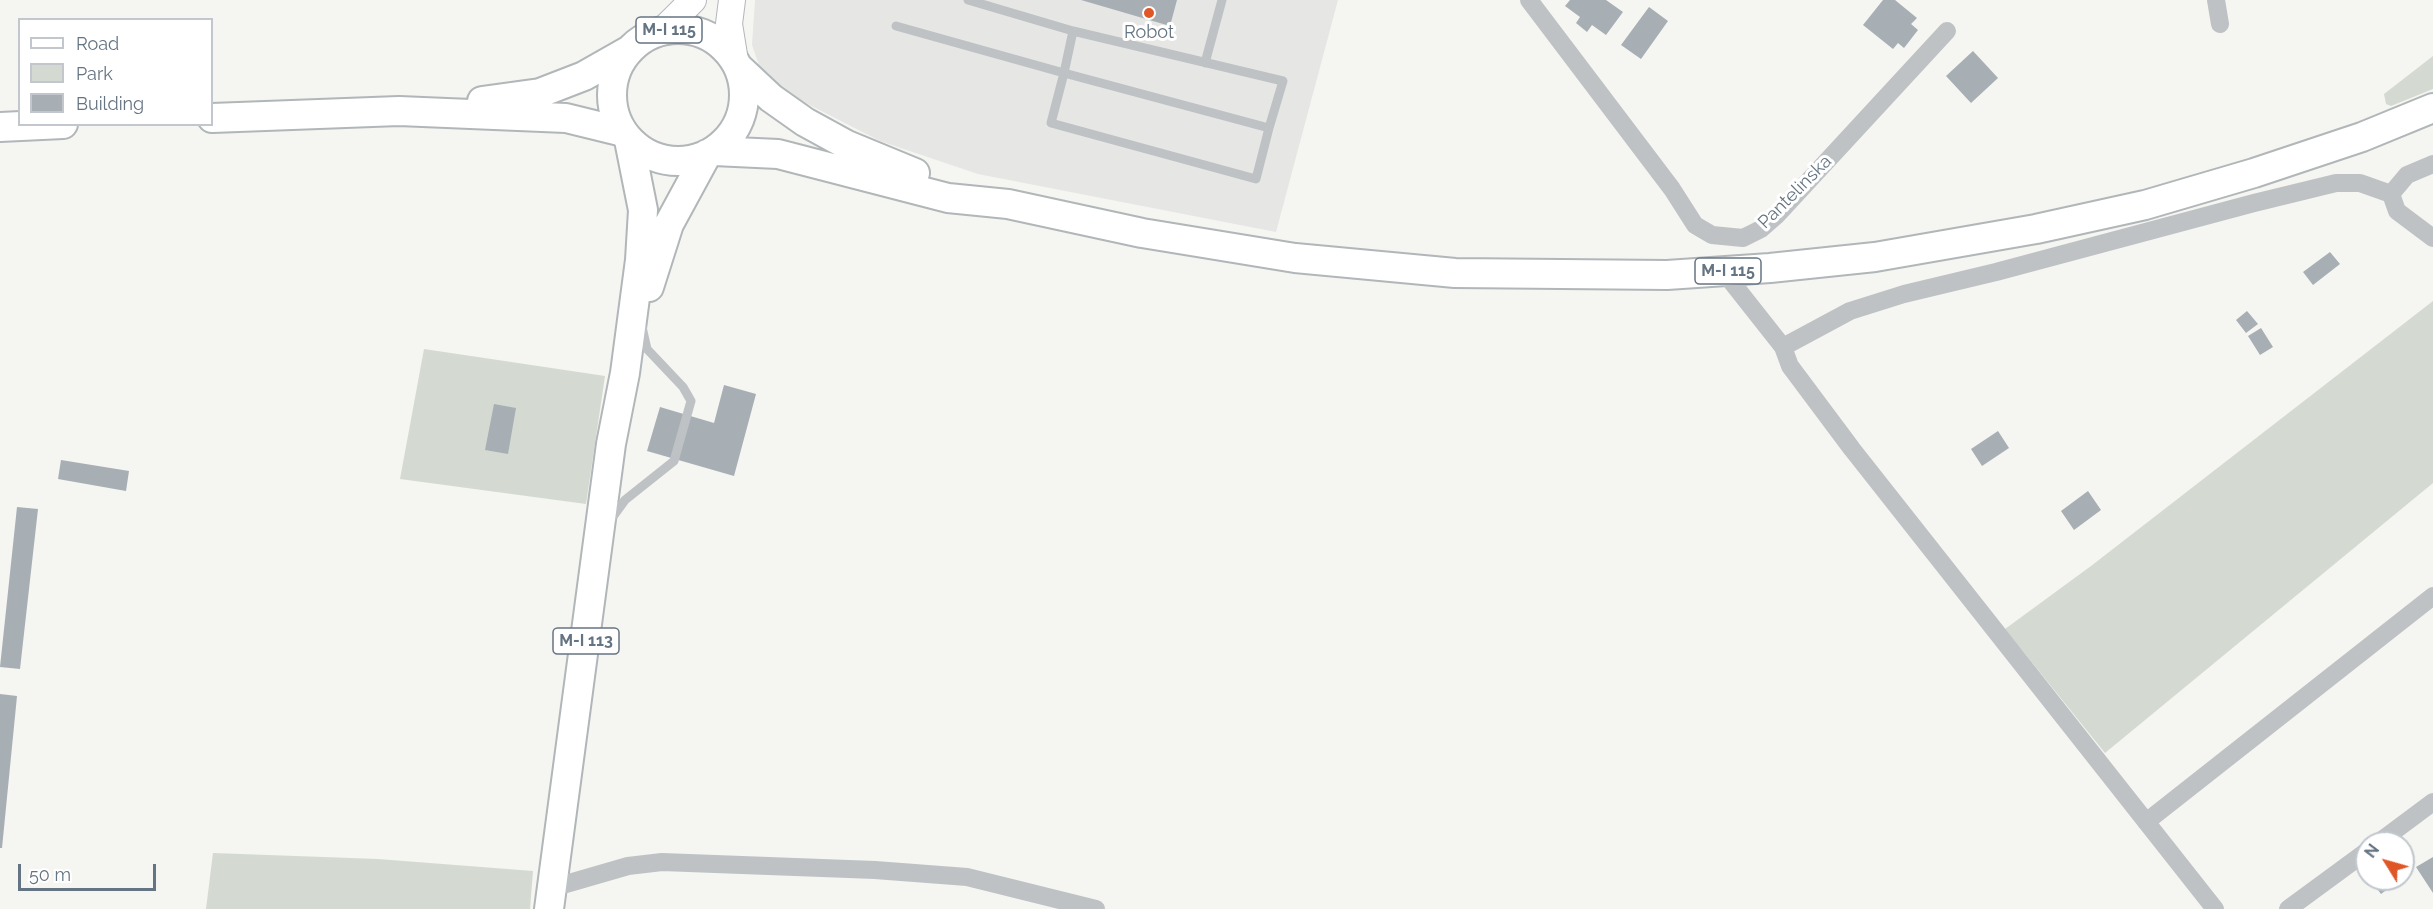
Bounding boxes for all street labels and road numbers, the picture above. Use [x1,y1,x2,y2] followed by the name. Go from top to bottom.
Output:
[636,17,702,43] road number: M-I 115
[1754,151,1836,233] street label: Pantelinska
[1695,258,1761,284] road number: M-I 115
[553,628,619,654] road number: M-I 113

